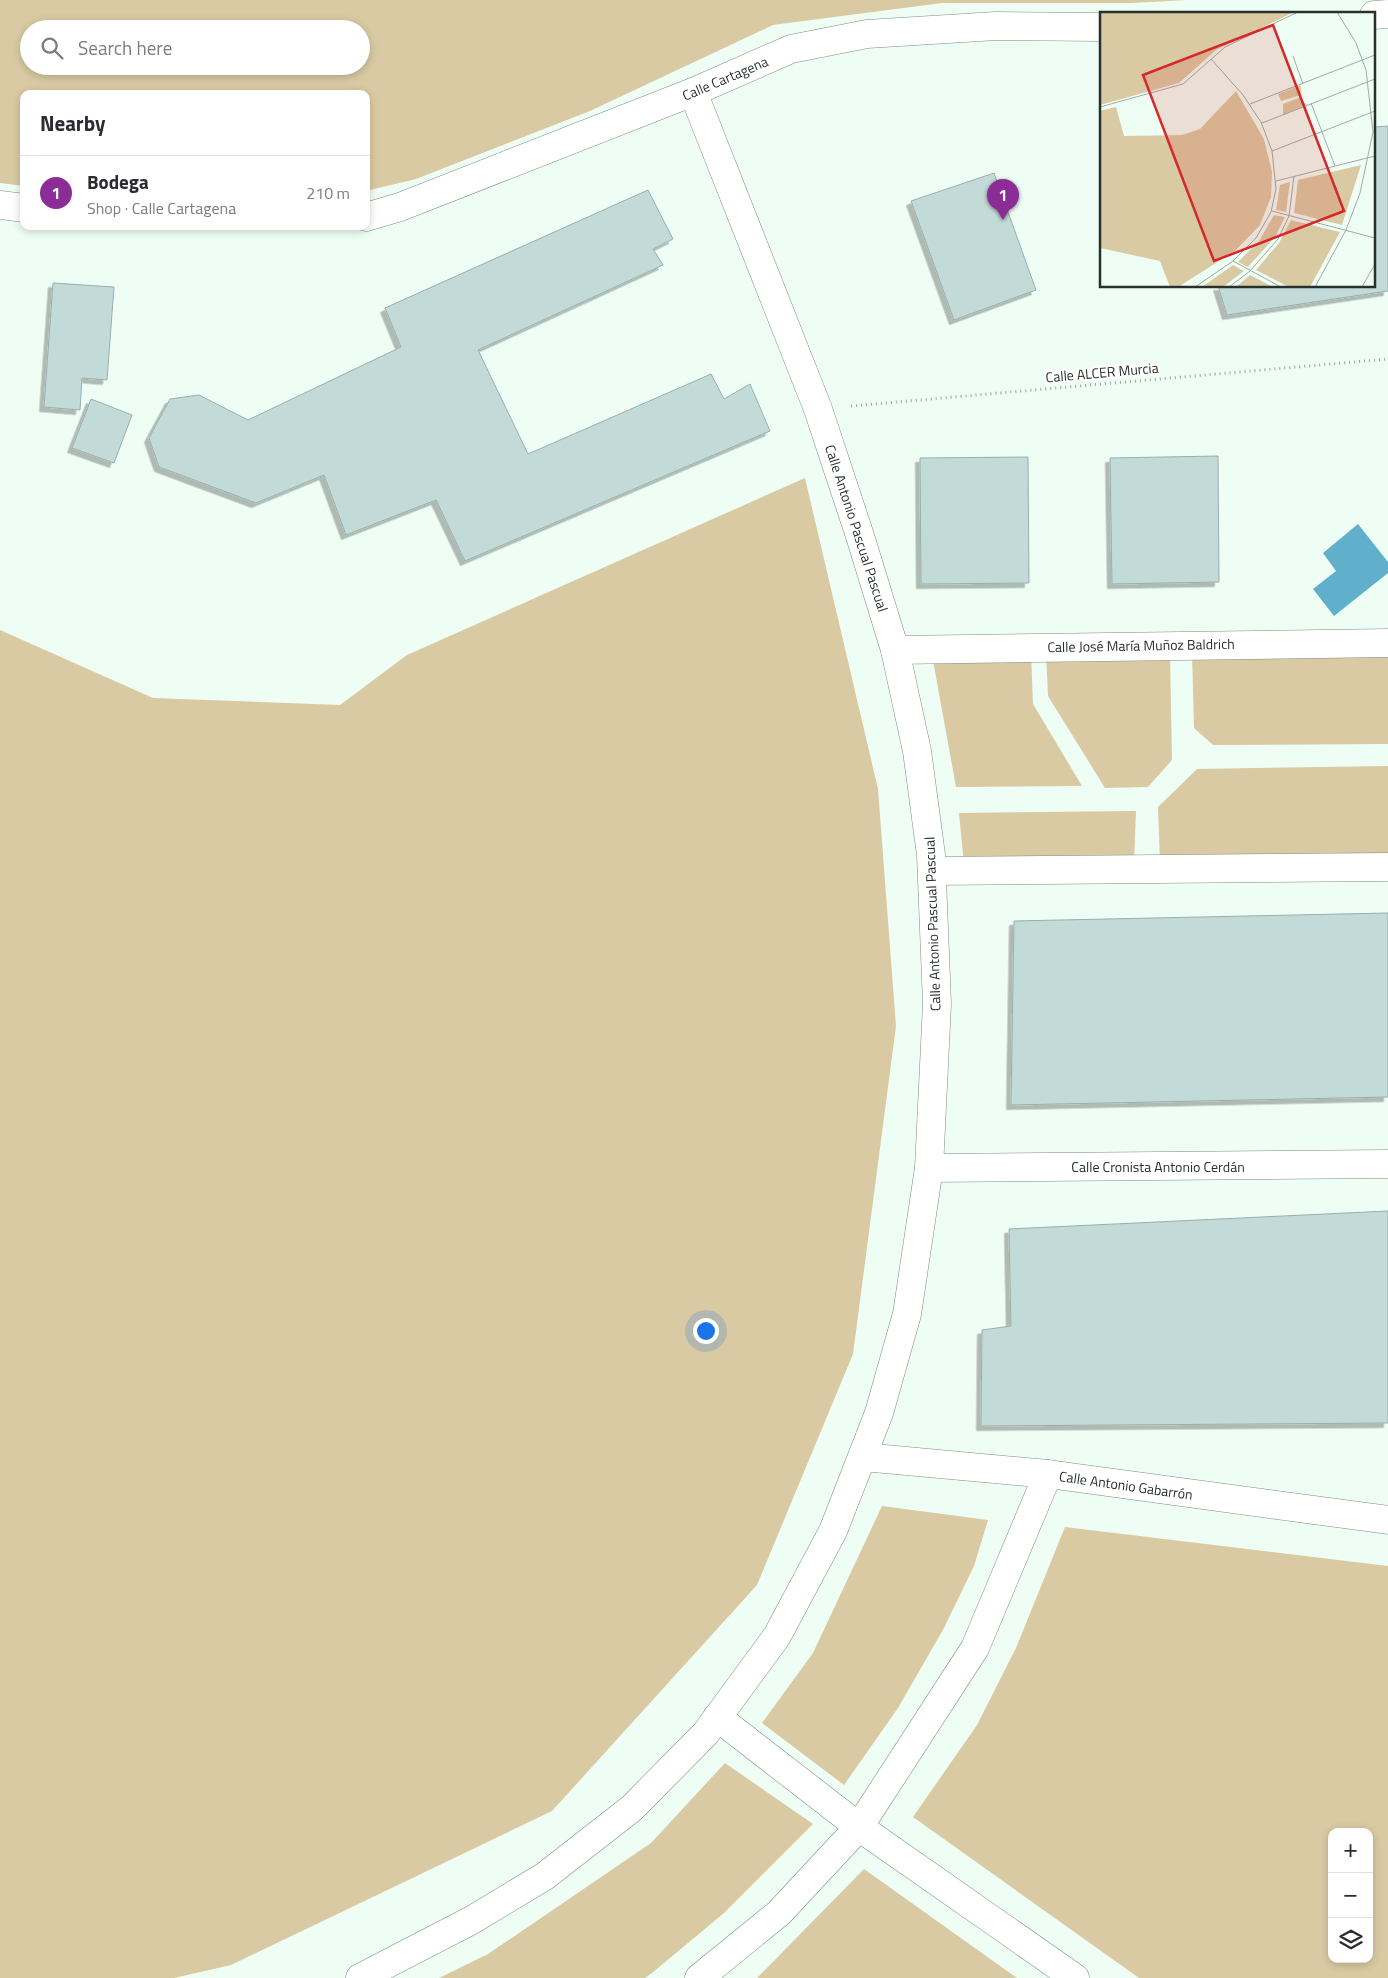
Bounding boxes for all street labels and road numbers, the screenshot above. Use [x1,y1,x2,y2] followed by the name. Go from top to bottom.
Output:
[679,50,771,106] street label: Calle Cartagena
[1045,357,1159,387] street label: Calle ALCER Murcia
[820,442,894,614] street label: Calle Antonio Pascual Pascual
[1047,633,1235,657] street label: Calle José María Muñoz Baldrich
[918,836,946,1012] street label: Calle Antonio Pascual Pascual
[1071,1156,1245,1177] street label: Calle Cronista Antonio Cerdán
[1058,1465,1194,1505] street label: Calle Antonio Gabarrón

